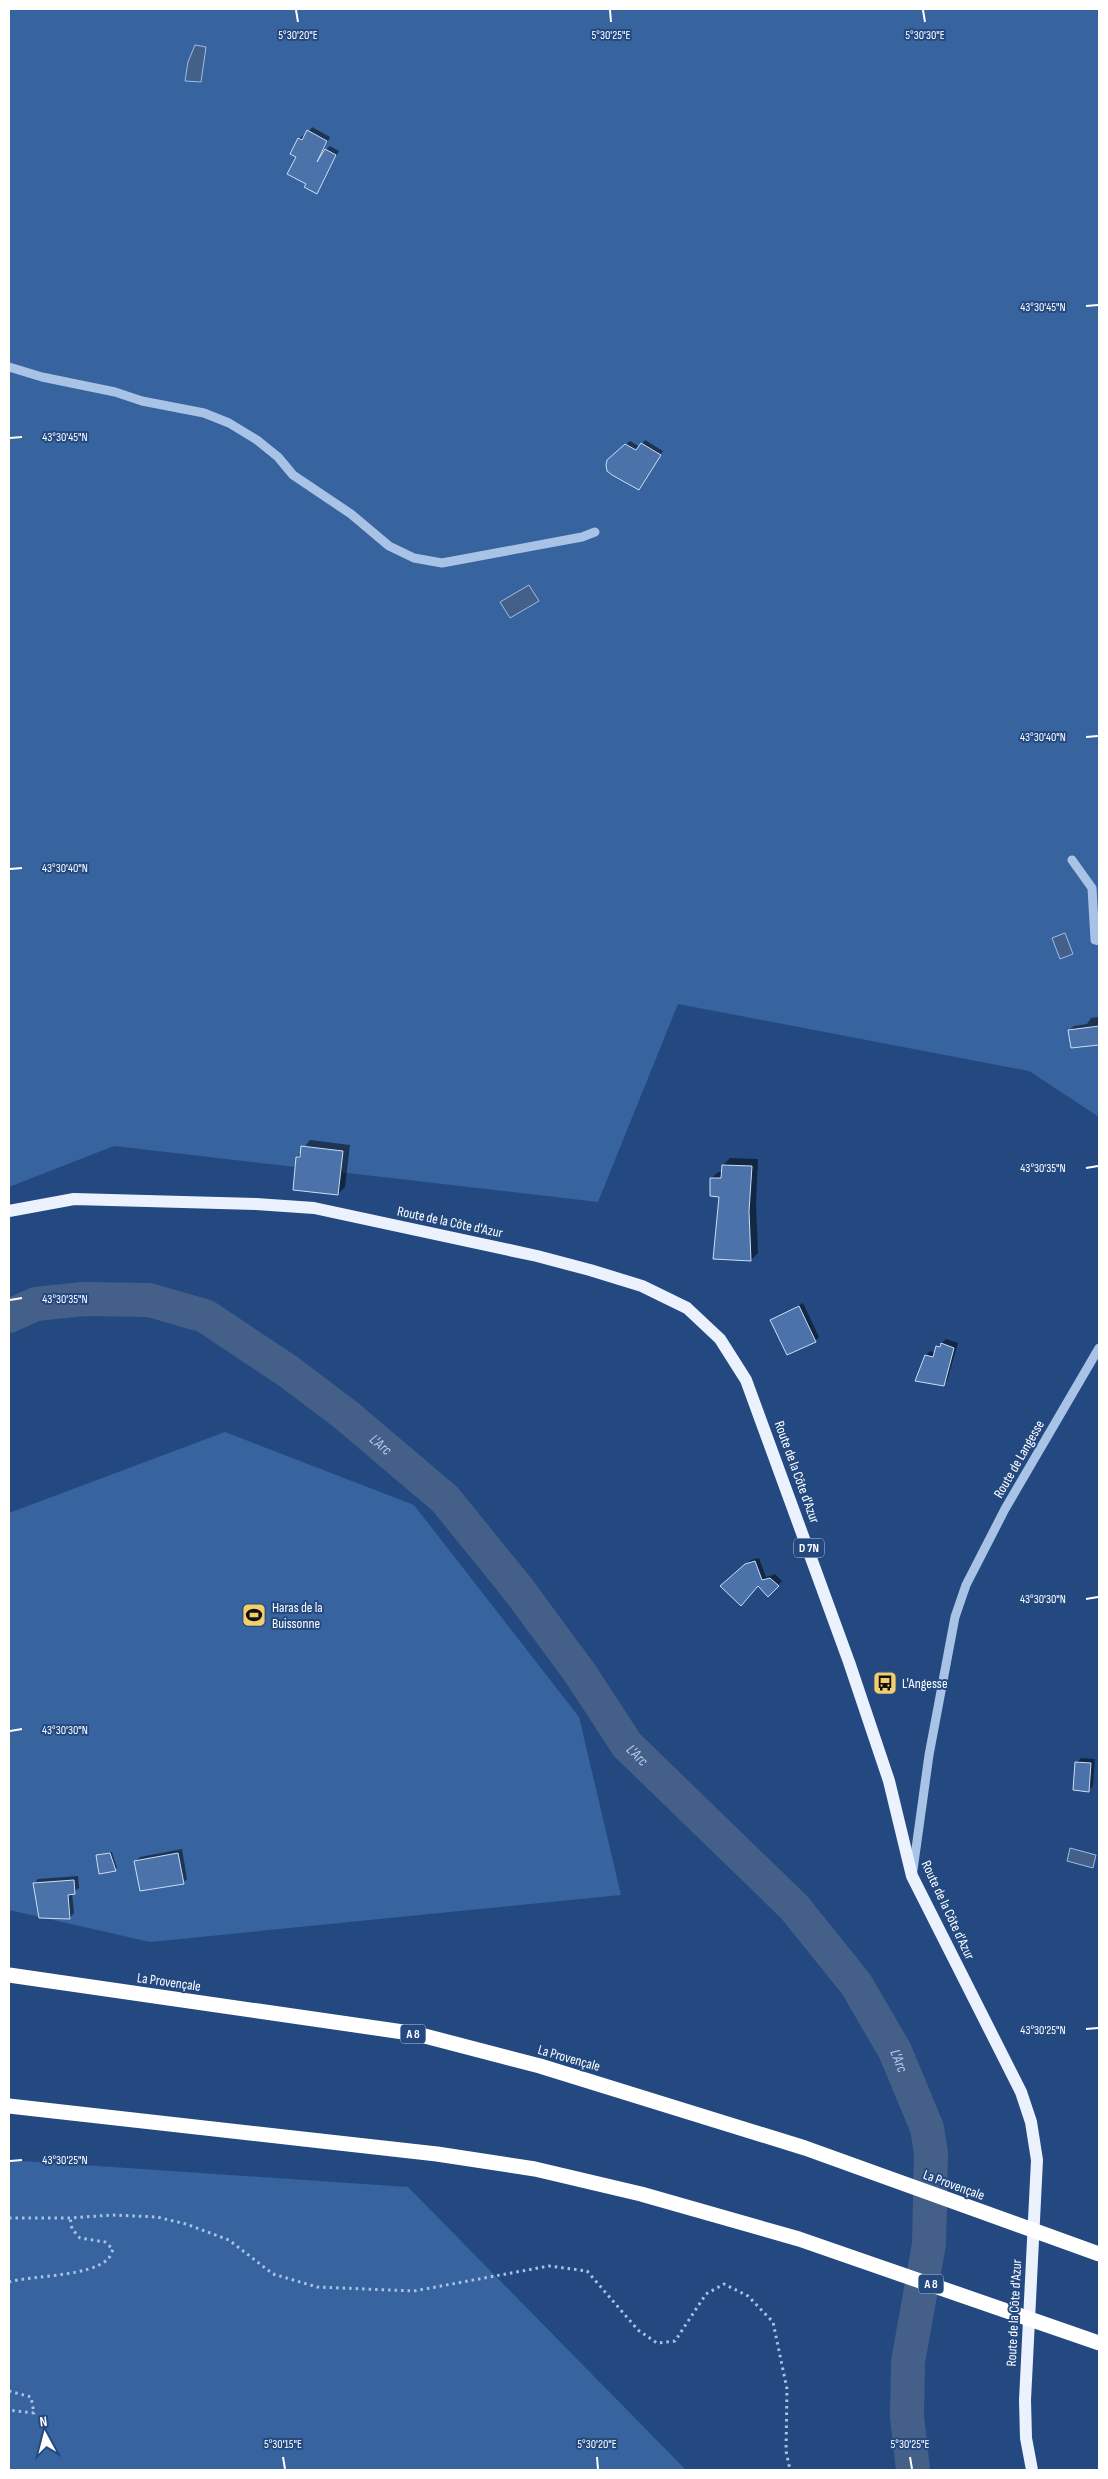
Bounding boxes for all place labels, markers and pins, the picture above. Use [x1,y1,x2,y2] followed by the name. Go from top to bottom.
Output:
[272,1599,323,1632] place label: Haras de la Buissonne
[241,1602,267,1628] sports icon: Haras de la Buissonne
[872,1670,898,1696] bus stop icon: L'Angesse
[902,1675,948,1692] place label: L'Angesse

